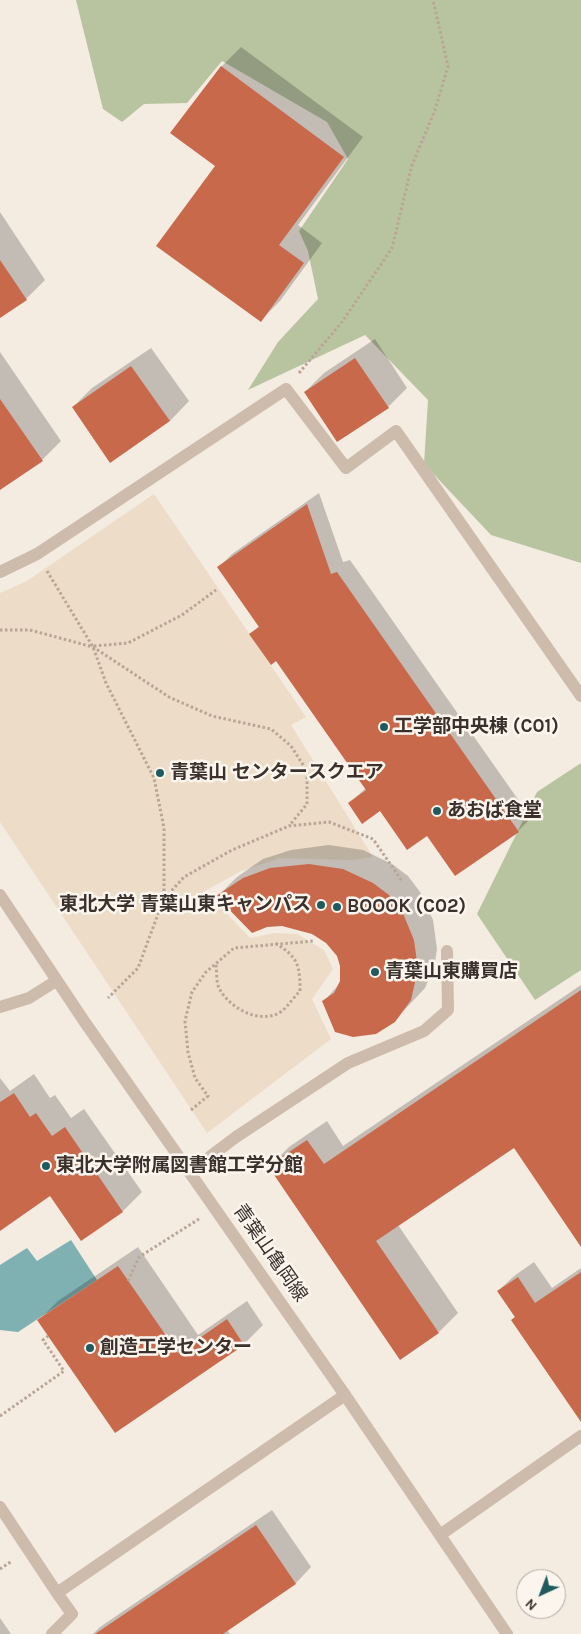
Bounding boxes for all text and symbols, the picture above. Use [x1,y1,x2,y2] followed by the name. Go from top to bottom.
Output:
[394,716,559,738] place label: 工学部中央棟 (C01)
[378,721,390,733] marker: 工学部中央棟 (C01)
[170,762,384,784] place label: 青葉山 センタースクエア
[154,767,166,779] marker: 青葉山 センタースクエア
[447,800,542,822] place label: あおば食堂
[431,805,443,817] marker: あおば食堂
[59,894,311,916] place label: 東北大学 青葉山東キャンパス
[347,896,466,918] place label: BOOOK (C02)
[315,899,327,911] marker: 東北大学 青葉山東キャンパス
[331,901,343,913] marker: BOOOK (C02)
[385,961,518,983] place label: 青葉山東購買店
[369,966,381,978] marker: 青葉山東購買店
[56,1155,303,1177] place label: 東北大学附属図書館工学分館
[40,1160,52,1172] marker: 東北大学附属図書館工学分館
[228,1200,312,1306] street label: 青葉山亀岡線
[100,1337,252,1359] place label: 創造工学センター
[84,1342,96,1354] marker: 創造工学センター
[516,1569,566,1619] north arrow
[522,1595,541,1614] text: N

